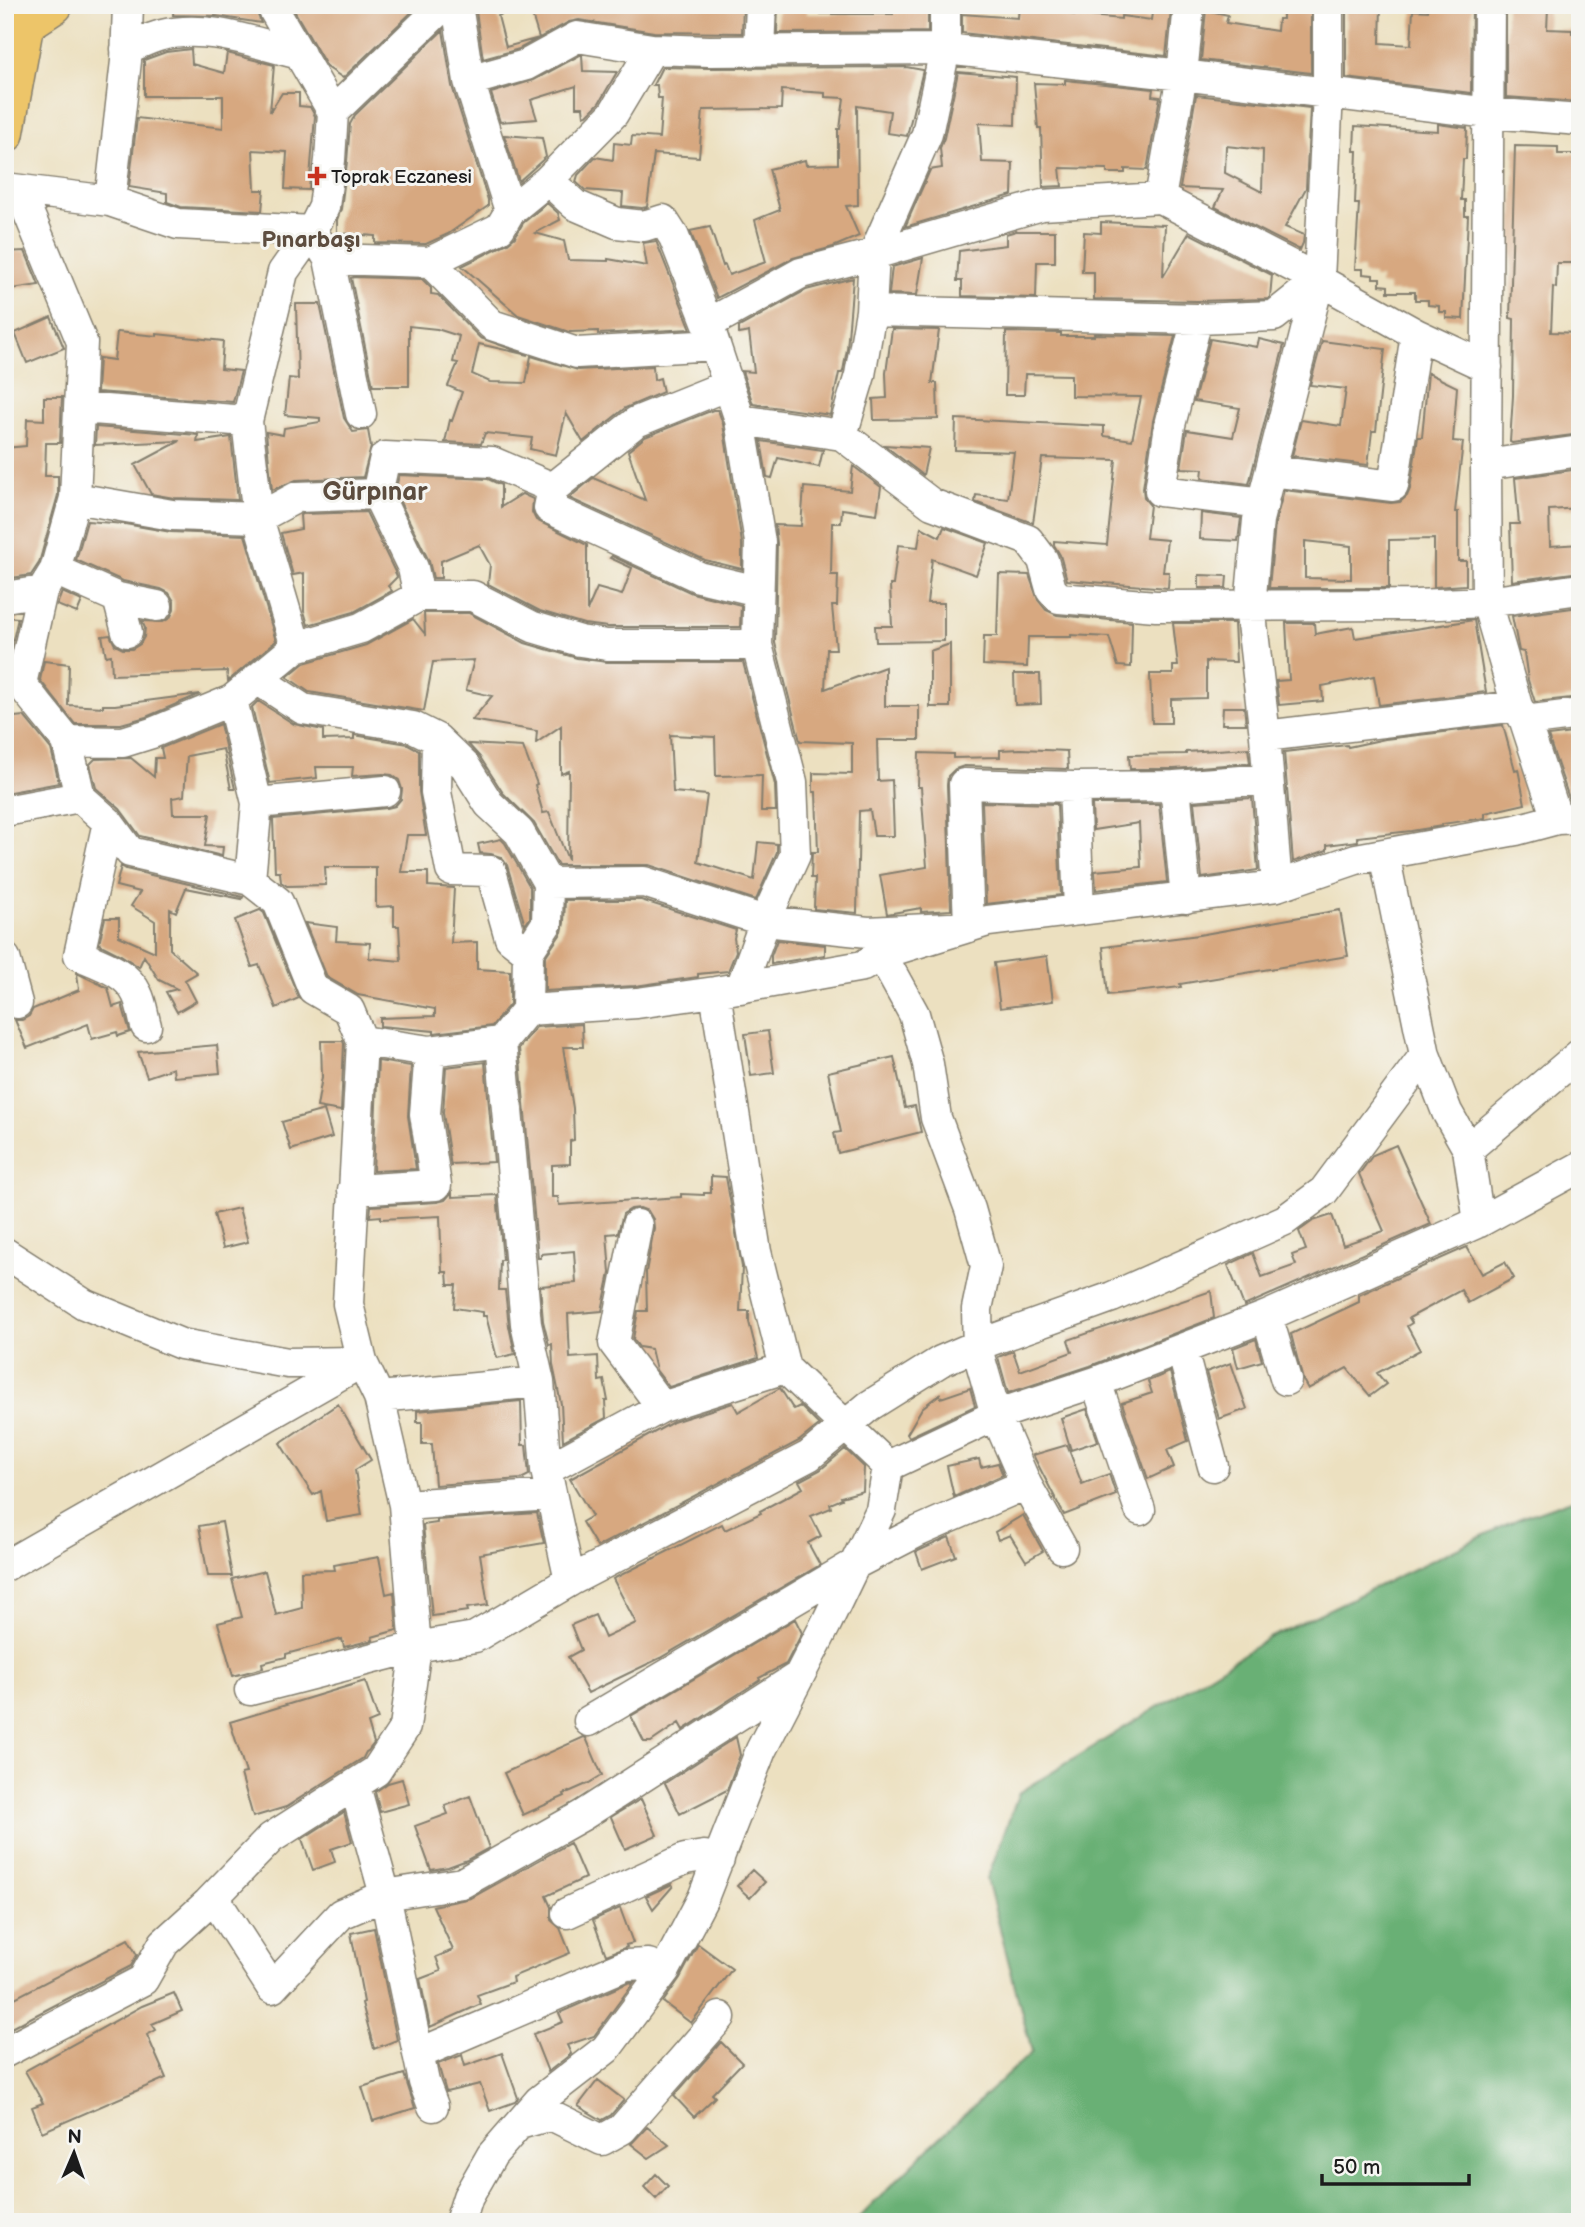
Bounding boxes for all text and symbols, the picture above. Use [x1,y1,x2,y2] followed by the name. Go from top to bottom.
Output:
[331,166,472,189] place label: Toprak Eczanesi
[309,168,325,184] marker: Toprak Eczanesi
[261,226,361,254] district label: Pınarbaşı
[322,477,428,508] district label: Gürpınar
[38,2118,108,2188] north arrow
[67,2126,82,2149] text: N
[1322,2143,1470,2187] scale bar
[1333,2155,1380,2180] text: 50 m

